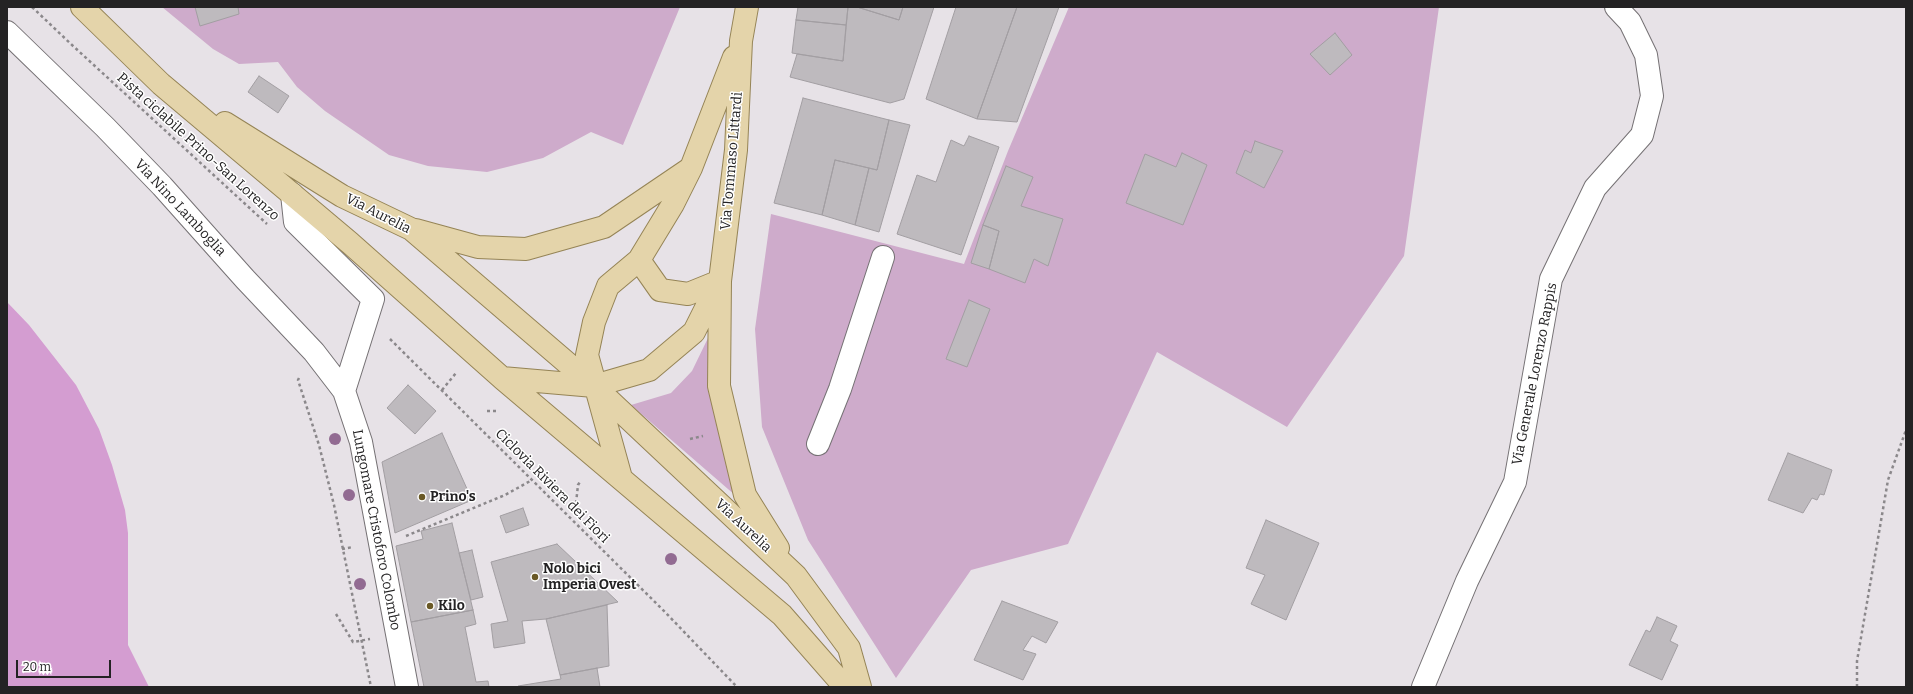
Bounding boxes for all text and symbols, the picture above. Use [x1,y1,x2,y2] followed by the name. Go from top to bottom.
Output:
[113,70,283,224] street label: Pista ciclabile Prino-San Lorenzo
[718,91,746,231] street label: Via Tommaso Littardi
[131,156,229,260] street label: Via Nino Lamboglia
[343,190,413,238] street label: Via Aurelia
[1509,281,1561,467] street label: Via Generale Lorenzo Rappis
[491,425,613,547] street label: Ciclovia Riviera dei Fiori
[348,428,404,632] street label: Lungomare Cristoforo Colombo
[430,489,476,505] place label: Prino's
[417,492,427,502] marker: Prino's
[711,496,775,556] street label: Via Aurelia
[543,561,637,594] place label: Nolo bici Imperia Ovest
[530,572,540,582] marker: Nolo bici Imperia Ovest
[438,598,465,614] place label: Kilo
[425,601,435,611] marker: Kilo
[18,652,113,678] scale bar
[23,660,51,674] text: 20 m

